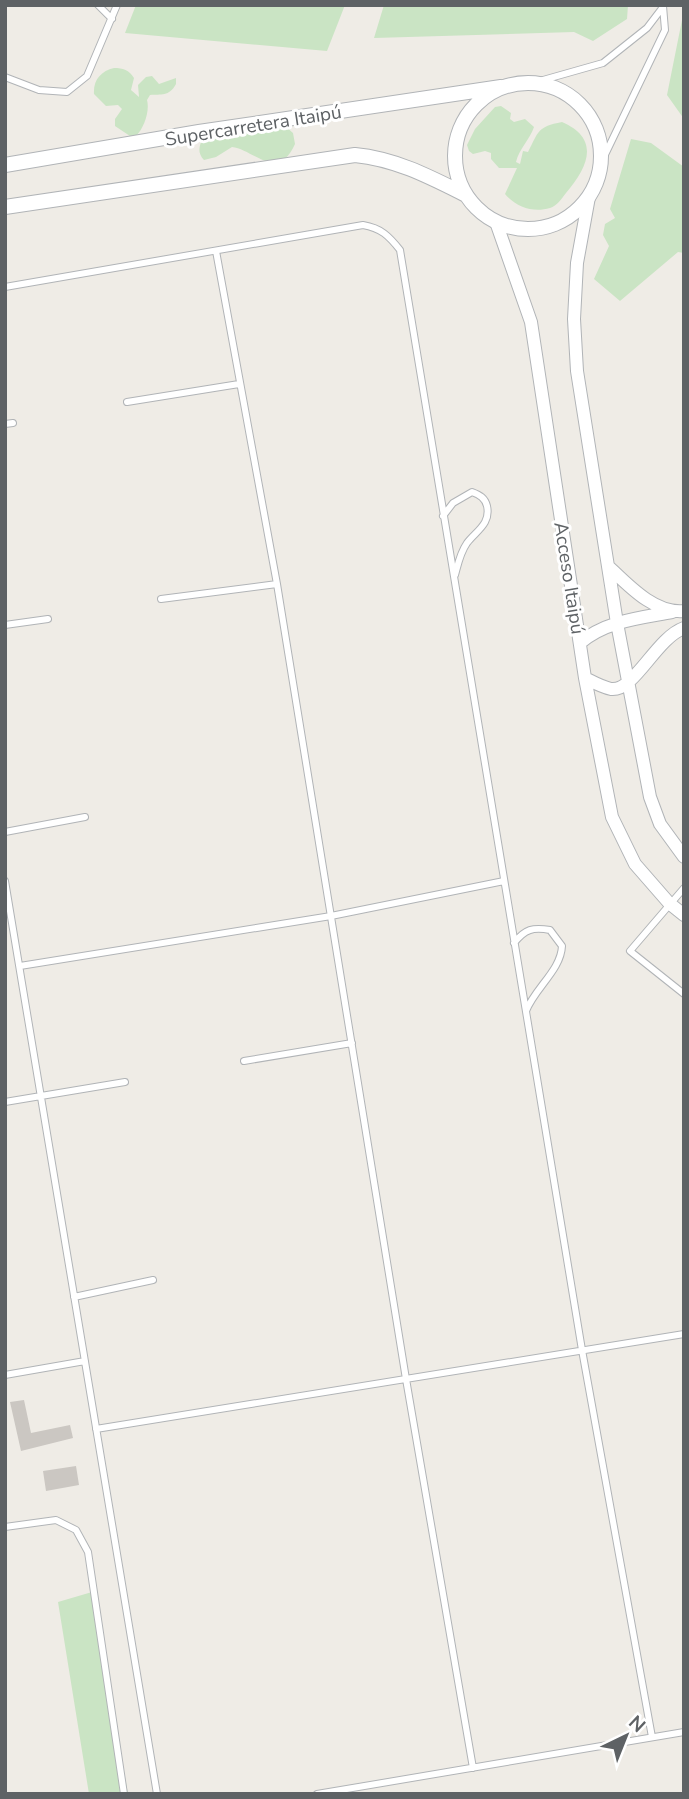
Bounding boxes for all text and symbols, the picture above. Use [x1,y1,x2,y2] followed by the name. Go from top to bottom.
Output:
[163,99,343,153] street label: Supercarretera Itaipú
[547,520,591,636] street label: Acceso Itaipú
[591,1701,661,1771] north arrow
[623,1710,651,1739] text: N

